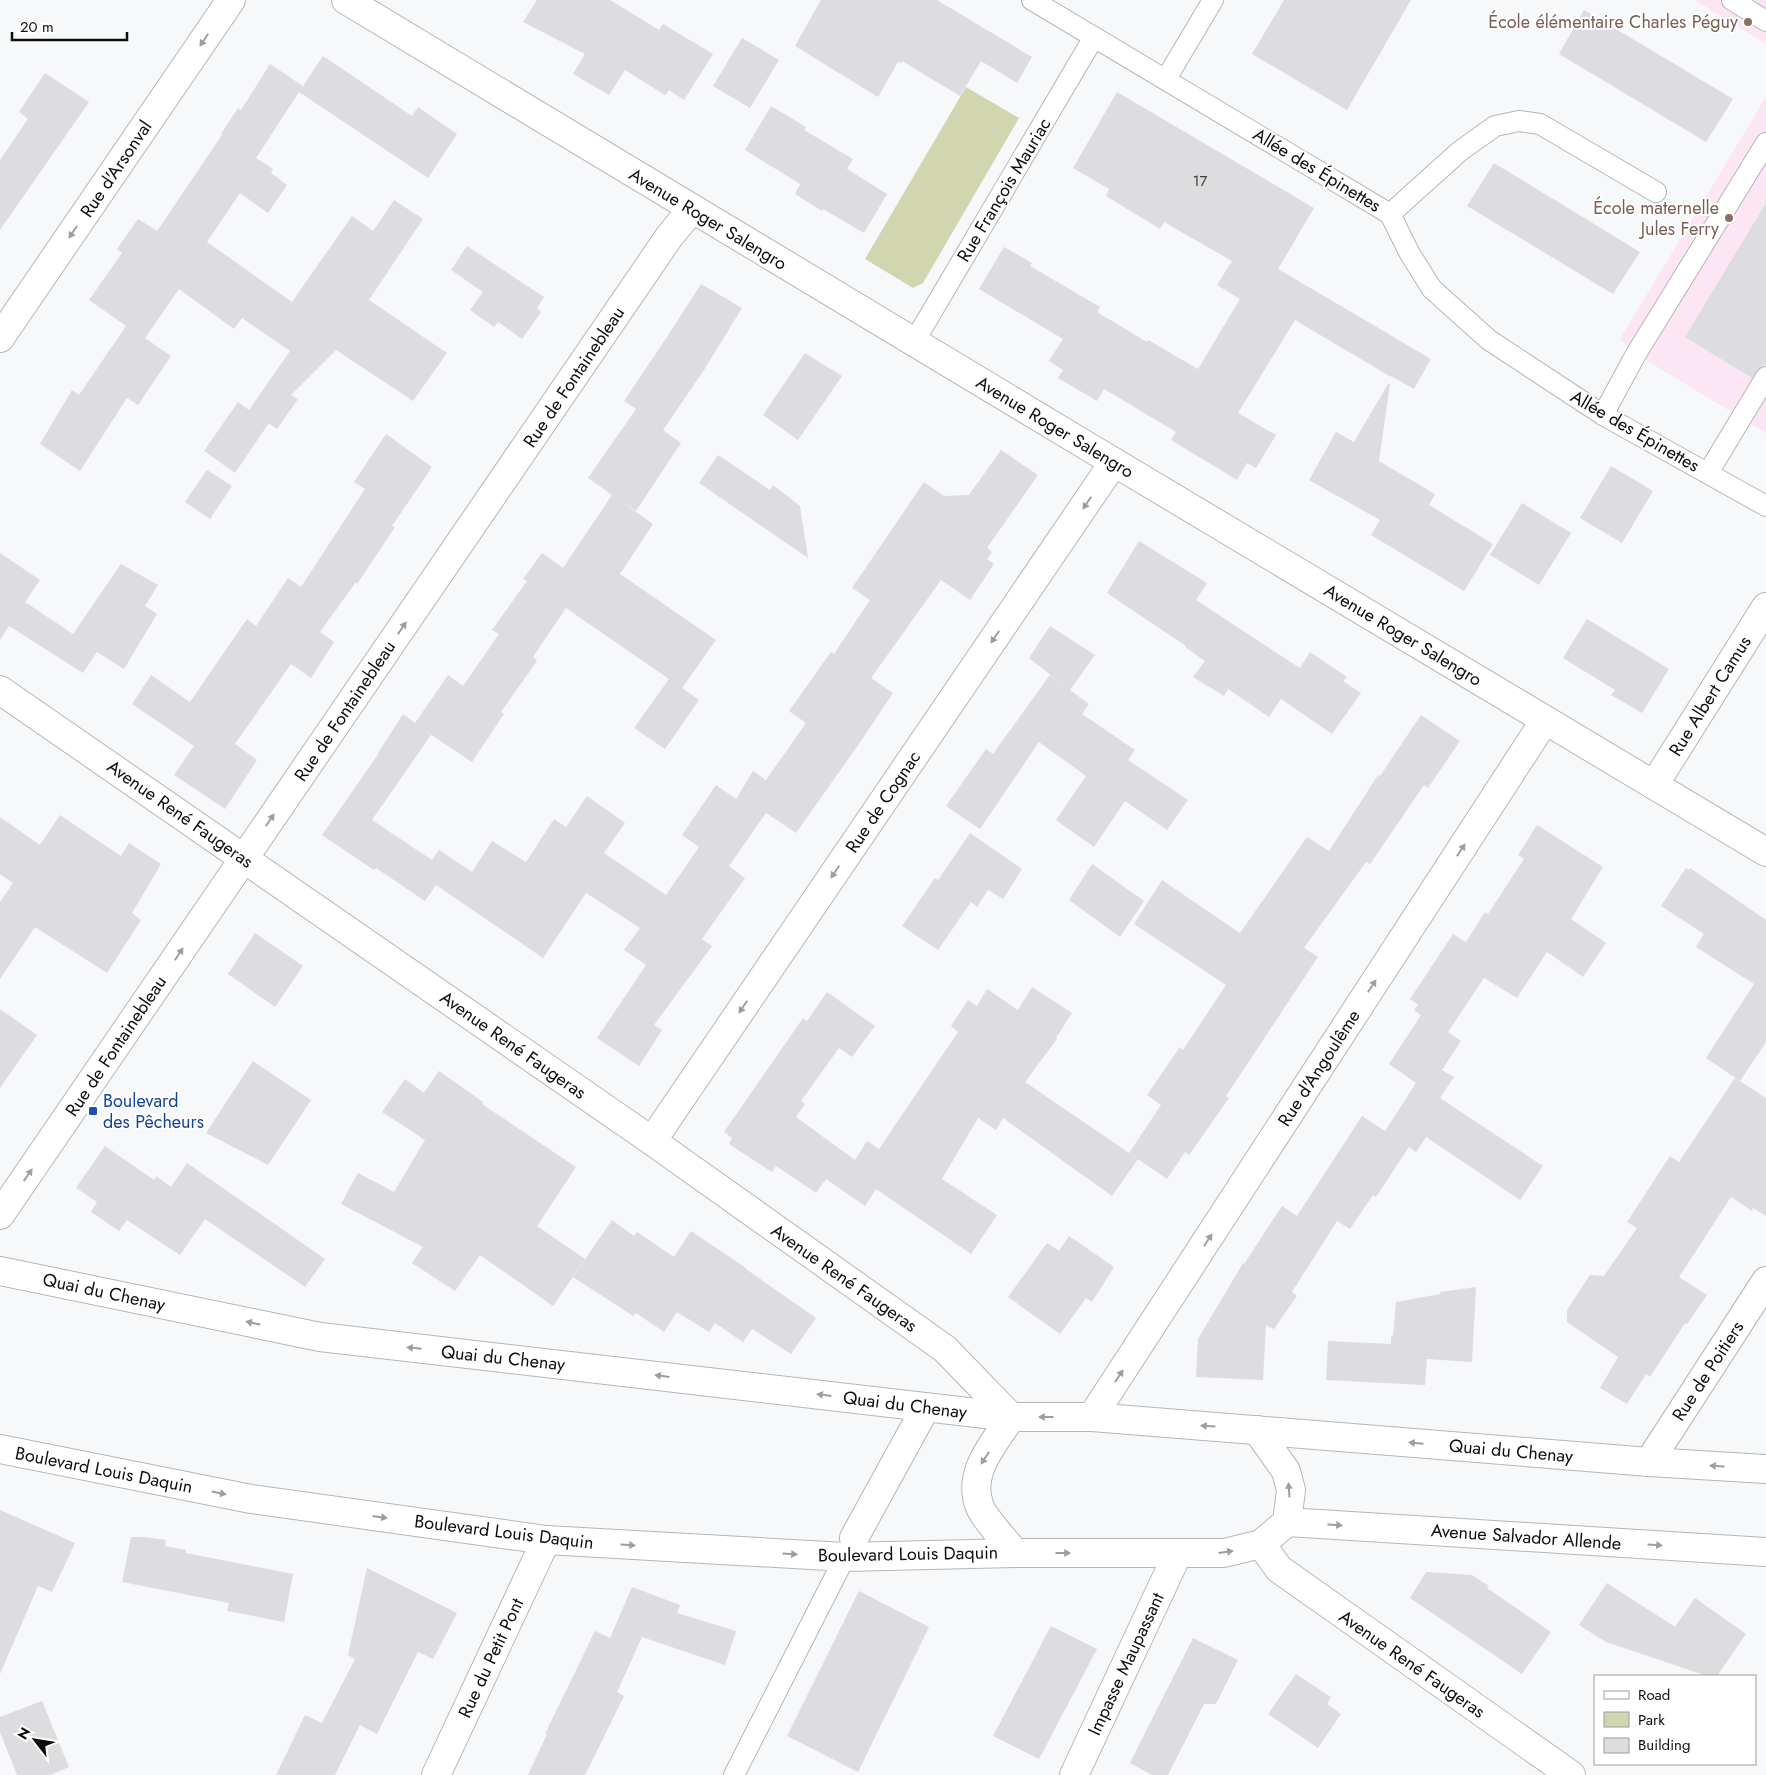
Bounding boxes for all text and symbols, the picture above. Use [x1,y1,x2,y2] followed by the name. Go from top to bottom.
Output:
[1488,9,1738,35] place label: École élémentaire Charles Péguy
[12,10,128,42] scale bar
[20,16,54,38] text: 20 m
[1742,16,1754,28] marker: École élémentaire Charles Péguy
[199,33,209,47] one-way arrow
[951,113,1057,267] street label: Rue François Mauriac
[74,115,158,223] street label: Rue d'Arsonval
[1248,122,1386,218] street label: Allée des Épinettes
[624,162,792,277] street label: Avenue Roger Salengro
[1193,170,1207,192] house number: 17
[1593,195,1719,242] place label: École maternelle Jules Ferry
[1723,212,1735,224] marker: École maternelle Jules Ferry
[68,225,77,239] one-way arrow
[517,301,631,453] street label: Rue de Fontainebleau
[971,370,1139,485] street label: Avenue Roger Salengro
[1566,383,1704,479] street label: Allée des Épinettes
[1082,496,1092,509] one-way arrow
[1319,578,1487,693] street label: Avenue Roger Salengro
[397,621,406,635] one-way arrow
[991,630,1000,644] one-way arrow
[1663,631,1757,761] street label: Rue Albert Camus
[288,635,402,787] street label: Rue de Fontainebleau
[839,746,927,858] street label: Rue de Cognac
[102,754,258,874] street label: Avenue René Faugeras
[265,813,275,826] one-way arrow
[1456,843,1465,856] one-way arrow
[830,866,840,879] one-way arrow
[174,947,184,961] one-way arrow
[59,970,173,1122] street label: Rue de Fontainebleau
[1367,979,1377,993] one-way arrow
[435,985,591,1105] street label: Avenue René Faugeras
[739,1000,748,1013] one-way arrow
[1271,1005,1367,1131] street label: Rue d'Angoulême
[103,1088,204,1135] place label: Boulevard des Pêcheurs
[87,1105,99,1117] marker: Boulevard des Pêcheurs
[23,1168,33,1182] one-way arrow
[766,1218,922,1338] street label: Avenue René Faugeras
[1203,1233,1212,1246] one-way arrow
[40,1266,168,1318] street label: Quai du Chenay
[1666,1316,1750,1426] street label: Rue de Poitiers
[246,1319,261,1327] one-way arrow
[440,1339,566,1377] street label: Quai du Chenay
[405,1344,421,1352] one-way arrow
[1114,1369,1124,1383] one-way arrow
[654,1372,670,1380] one-way arrow
[842,1385,968,1425] street label: Quai du Chenay
[815,1391,831,1399] one-way arrow
[1038,1413,1054,1421] one-way arrow
[1200,1422,1216,1430] one-way arrow
[1448,1433,1574,1469] street label: Quai du Chenay
[1407,1439,1423,1447] one-way arrow
[13,1440,195,1500] street label: Boulevard Louis Daquin
[980,1451,989,1464] one-way arrow
[1709,1462,1725,1470] one-way arrow
[1285,1481,1293,1497] one-way arrow
[212,1489,228,1497] one-way arrow
[413,1508,595,1556] street label: Boulevard Louis Daquin
[372,1513,388,1521] one-way arrow
[1430,1517,1622,1557] street label: Avenue Salvador Allende
[1328,1522,1344,1530] one-way arrow
[818,1539,998,1569] street label: Boulevard Louis Daquin
[621,1542,637,1550] one-way arrow
[1647,1542,1663,1550] one-way arrow
[1218,1548,1234,1556] one-way arrow
[1056,1549,1072,1557] one-way arrow
[783,1551,799,1559] one-way arrow
[1081,1588,1171,1740] street label: Impasse Maupassant
[452,1593,530,1722] street label: Rue du Petit Pont
[1334,1604,1490,1724] street label: Avenue René Faugeras
[1594,1675,1756,1765] legend
[1638,1684,1670,1706] text: Road
[1638,1709,1665,1731] text: Park
[10,1715,60,1765] north arrow
[12,1723,35,1743] text: N
[1638,1734,1690,1756] text: Building

